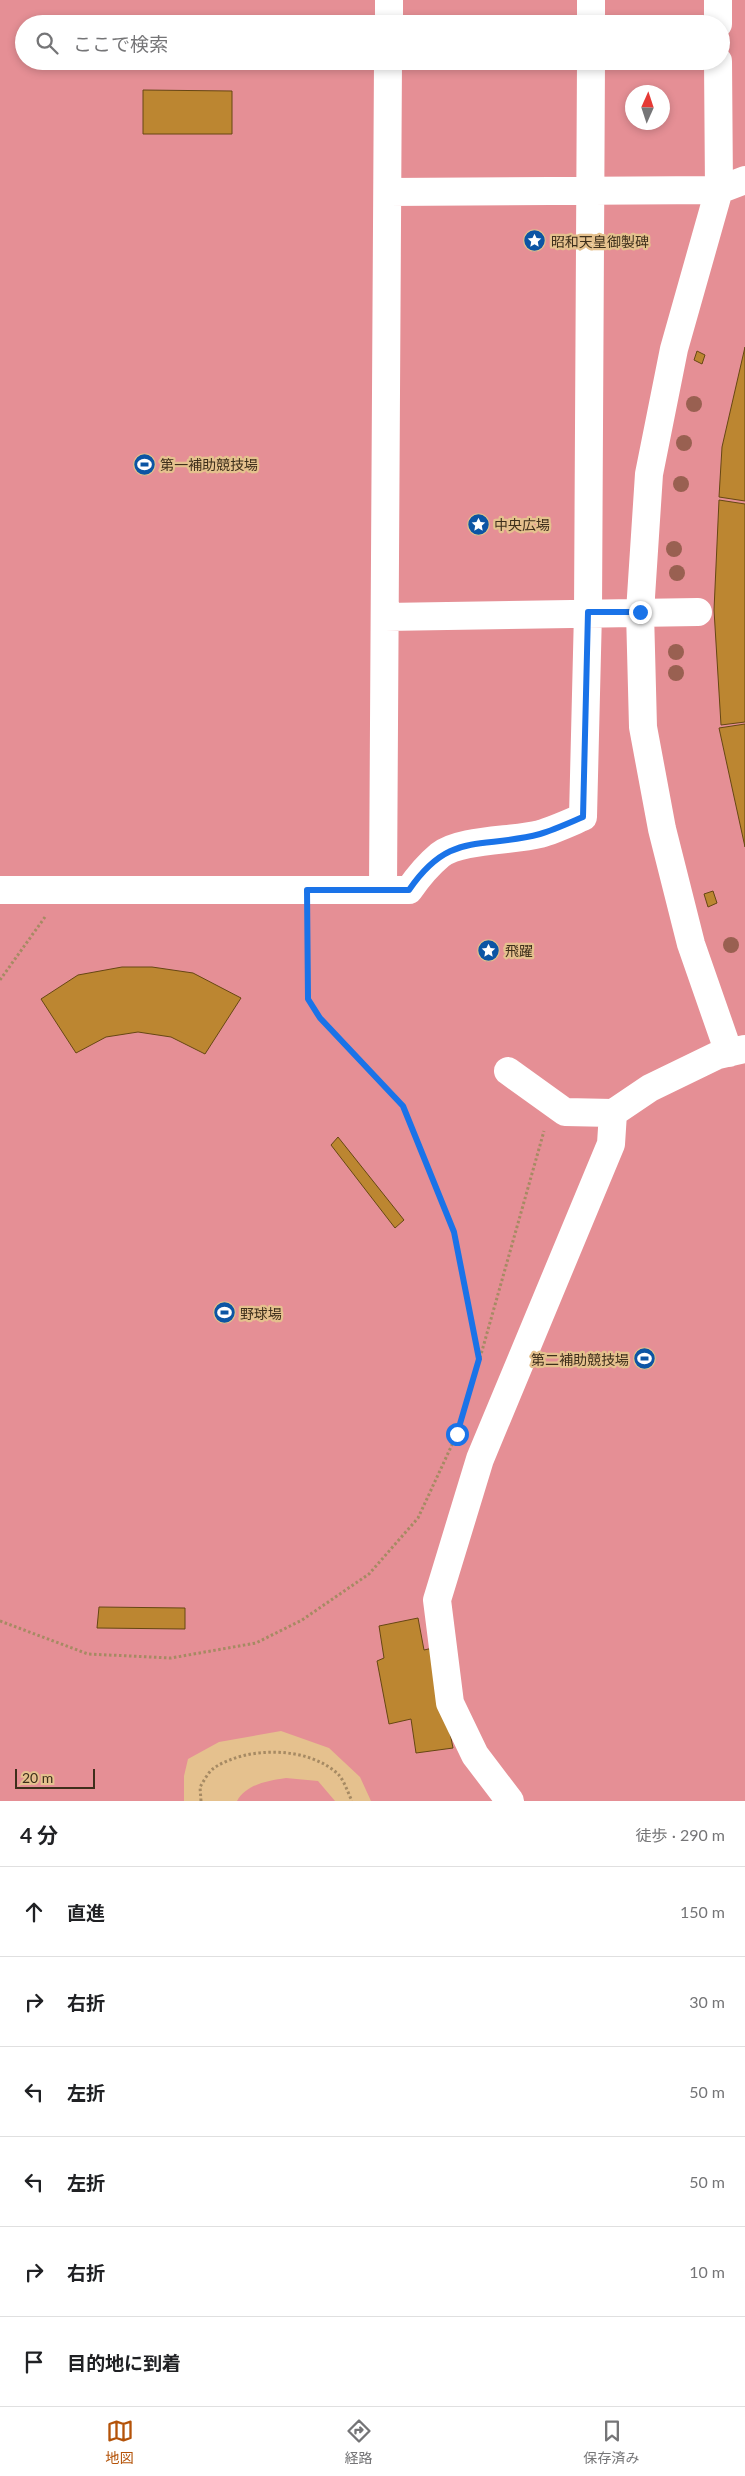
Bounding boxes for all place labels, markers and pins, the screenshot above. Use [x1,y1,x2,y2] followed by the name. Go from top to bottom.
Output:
[523,229,547,253] place icon: 昭和天皇御製碑
[551,233,649,250] place label: 昭和天皇御製碑
[132,452,156,476] sports icon: 第一補助競技場
[160,456,258,473] place label: 第一補助競技場
[466,512,490,536] place icon: 中央広場
[494,516,550,533] place label: 中央広場
[477,938,501,962] place icon: 飛躍
[505,942,533,959] place label: 飛躍
[212,1301,236,1325] sports icon: 野球場
[240,1305,282,1322] place label: 野球場
[633,1347,657,1371] sports icon: 第二補助競技場
[531,1351,629,1368] place label: 第二補助競技場

